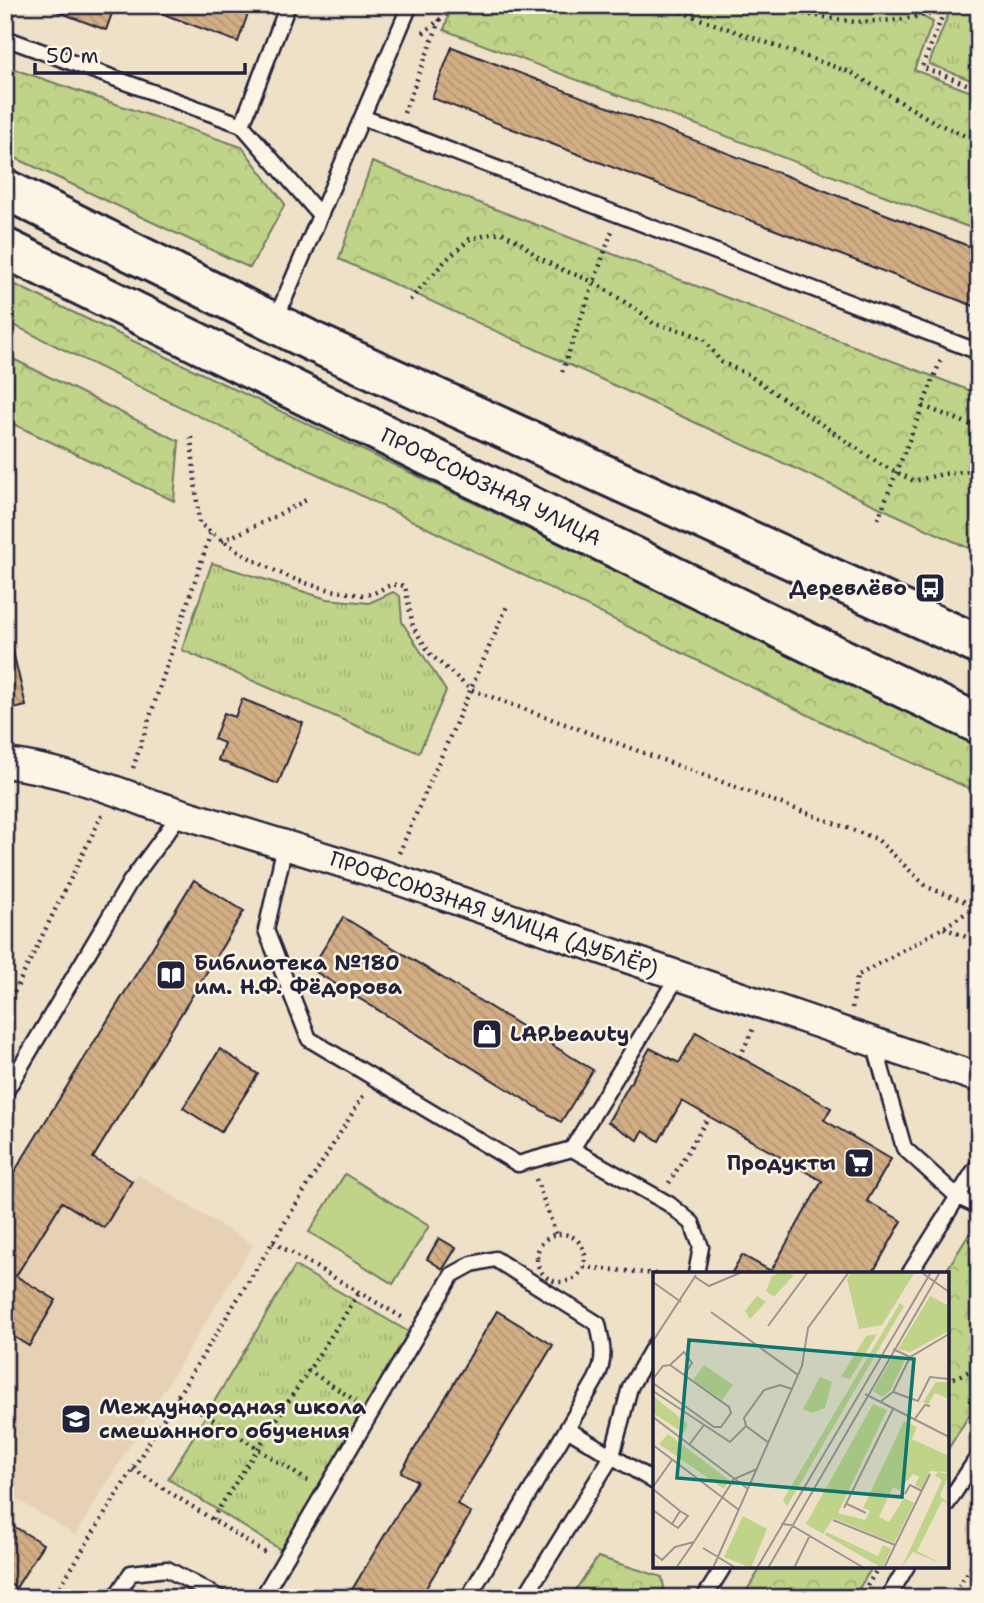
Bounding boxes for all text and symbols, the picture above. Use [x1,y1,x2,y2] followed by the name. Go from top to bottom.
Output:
[35,32,245,76] scale bar
[46,42,99,70] text: 50 m
[376,421,606,553] street label: ПРОФСОЮЗНАЯ УЛИЦА
[913,571,947,605] bus stop icon: Деревлёво
[789,574,907,602] place label: Деревлёво
[326,845,662,983] street label: ПРОФСОЮЗНАЯ УЛИЦА (ДУБЛЁР)
[194,949,403,1001] place label: Библиотека №180 им. Н.Ф. Фёдорова
[154,958,188,992] library icon: Библиотека №180 им. Н.Ф. Фёдорова
[470,1017,504,1051] shop icon: LAP.beauty
[510,1020,629,1048] place label: LAP.beauty
[842,1146,876,1180] supermarket icon: Продукты
[727,1149,836,1177] place label: Продукты
[653,1272,949,1568] inset map
[99,1393,367,1445] place label: Международная школа смешанного обучения
[59,1402,93,1436] school or university icon: Международная школа смешанного обучения

